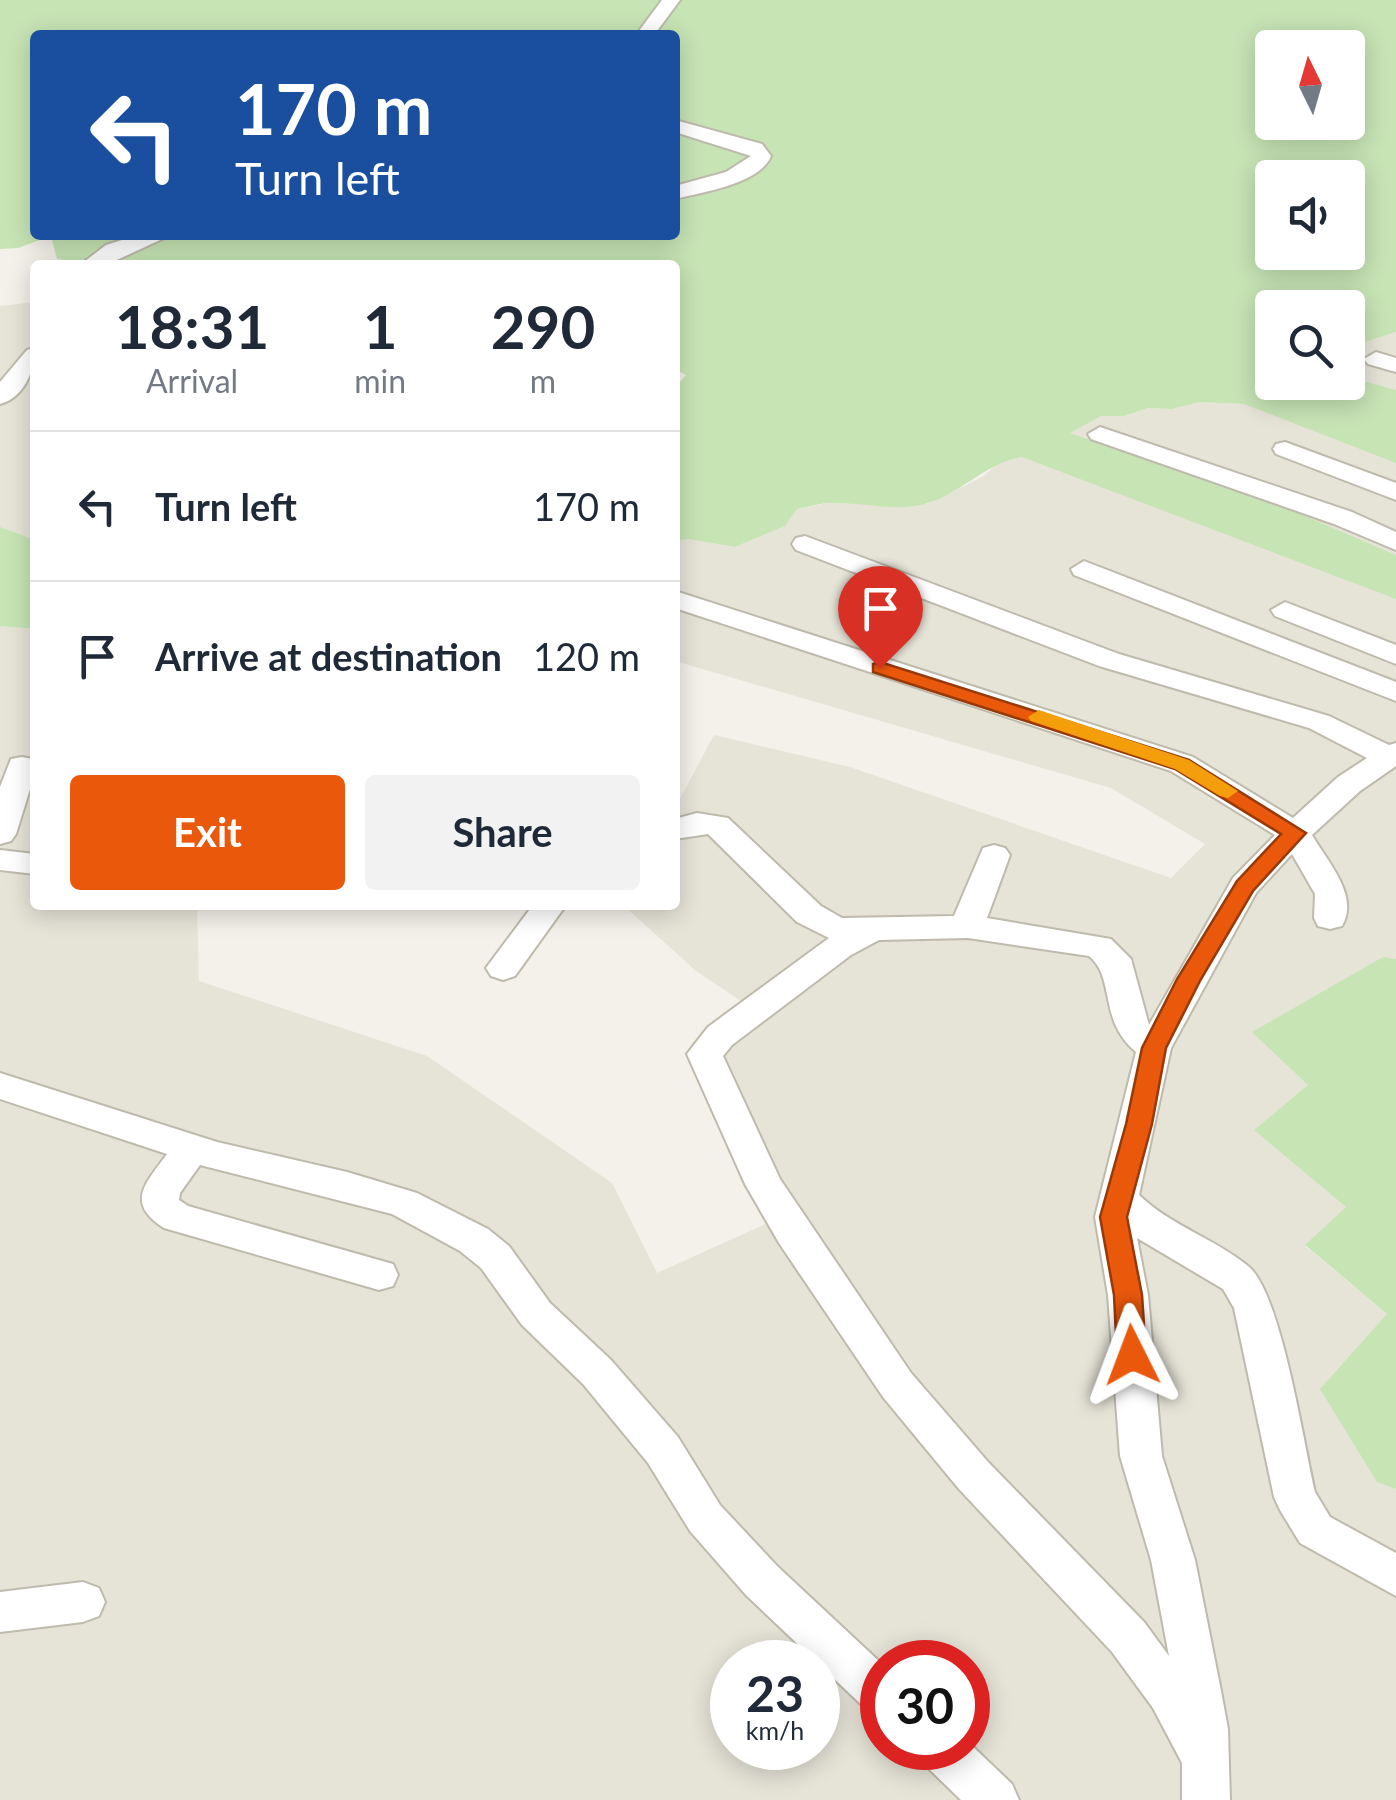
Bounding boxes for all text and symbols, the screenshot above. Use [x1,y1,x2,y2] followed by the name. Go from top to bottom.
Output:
[1255,30,1365,140] north arrow
[1255,30,1365,400] map controls
[235,66,432,150] text: 170 m
[70,70,200,200] icon: left
[235,151,400,205] text: Turn left
[1255,160,1365,270] button: sound
[115,290,269,362] text: 18:31
[363,290,398,362] text: 1
[491,290,595,362] text: 290
[1255,290,1365,400] button: search
[146,361,238,400] text: Arrival
[354,361,406,400] text: min
[530,361,556,400] text: m
[70,479,125,534] icon: left
[155,483,297,529] text: Turn left
[533,483,640,529] text: 170 m
[838,566,923,669] pin
[853,581,908,636] icon: arrive
[70,629,125,684] icon: arrive
[155,633,502,679] text: Arrive at destination
[533,633,640,679] text: 120 m
[70,775,345,890] button: Exit
[365,775,640,890] button: Share
[1080,1303,1184,1407] position arrow
[860,1640,990,1770] speed limit sign: 30
[746,1663,804,1723] text: 23
[746,1715,804,1745] text: km/h

